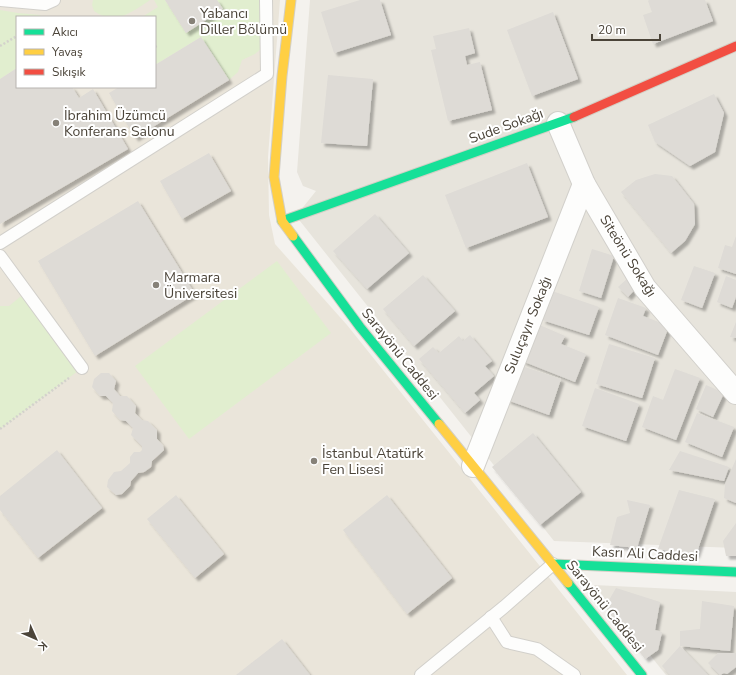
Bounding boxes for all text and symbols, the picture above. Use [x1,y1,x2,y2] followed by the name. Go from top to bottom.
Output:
[199,4,287,39] place label: Yabancı Diller Bölümü
[16,16,156,88] legend
[187,16,197,26] marker: Yabancı Diller Bölümü
[592,16,660,42] scale bar
[598,22,626,38] text: 20 m
[52,24,78,40] text: Akıcı
[51,44,83,60] text: Yavaş
[52,64,87,80] text: Sıkışık
[466,104,546,148] street label: Sude Sokağı
[64,106,175,141] place label: İbrahim Üzümcü Konferans Salonu
[51,118,61,128] marker: İbrahim Üzümcü Konferans Salonu
[595,211,661,301] street label: Siteönü Sokağı
[164,268,237,303] place label: Marmara Üniversitesi
[500,273,556,377] street label: Suluçayır Sokağı
[151,280,161,290] marker: Marmara Üniversitesi
[357,304,443,404] street label: Sarayönü Caddesi
[322,444,424,479] place label: İstanbul Atatürk Fen Lisesi
[309,456,319,466] marker: İstanbul Atatürk Fen Lisesi
[591,542,699,566] street label: Kasrı Ali Caddesi
[562,556,648,656] street label: Sarayönü Caddesi
[16,619,56,659] north arrow
[34,638,51,654] text: K

